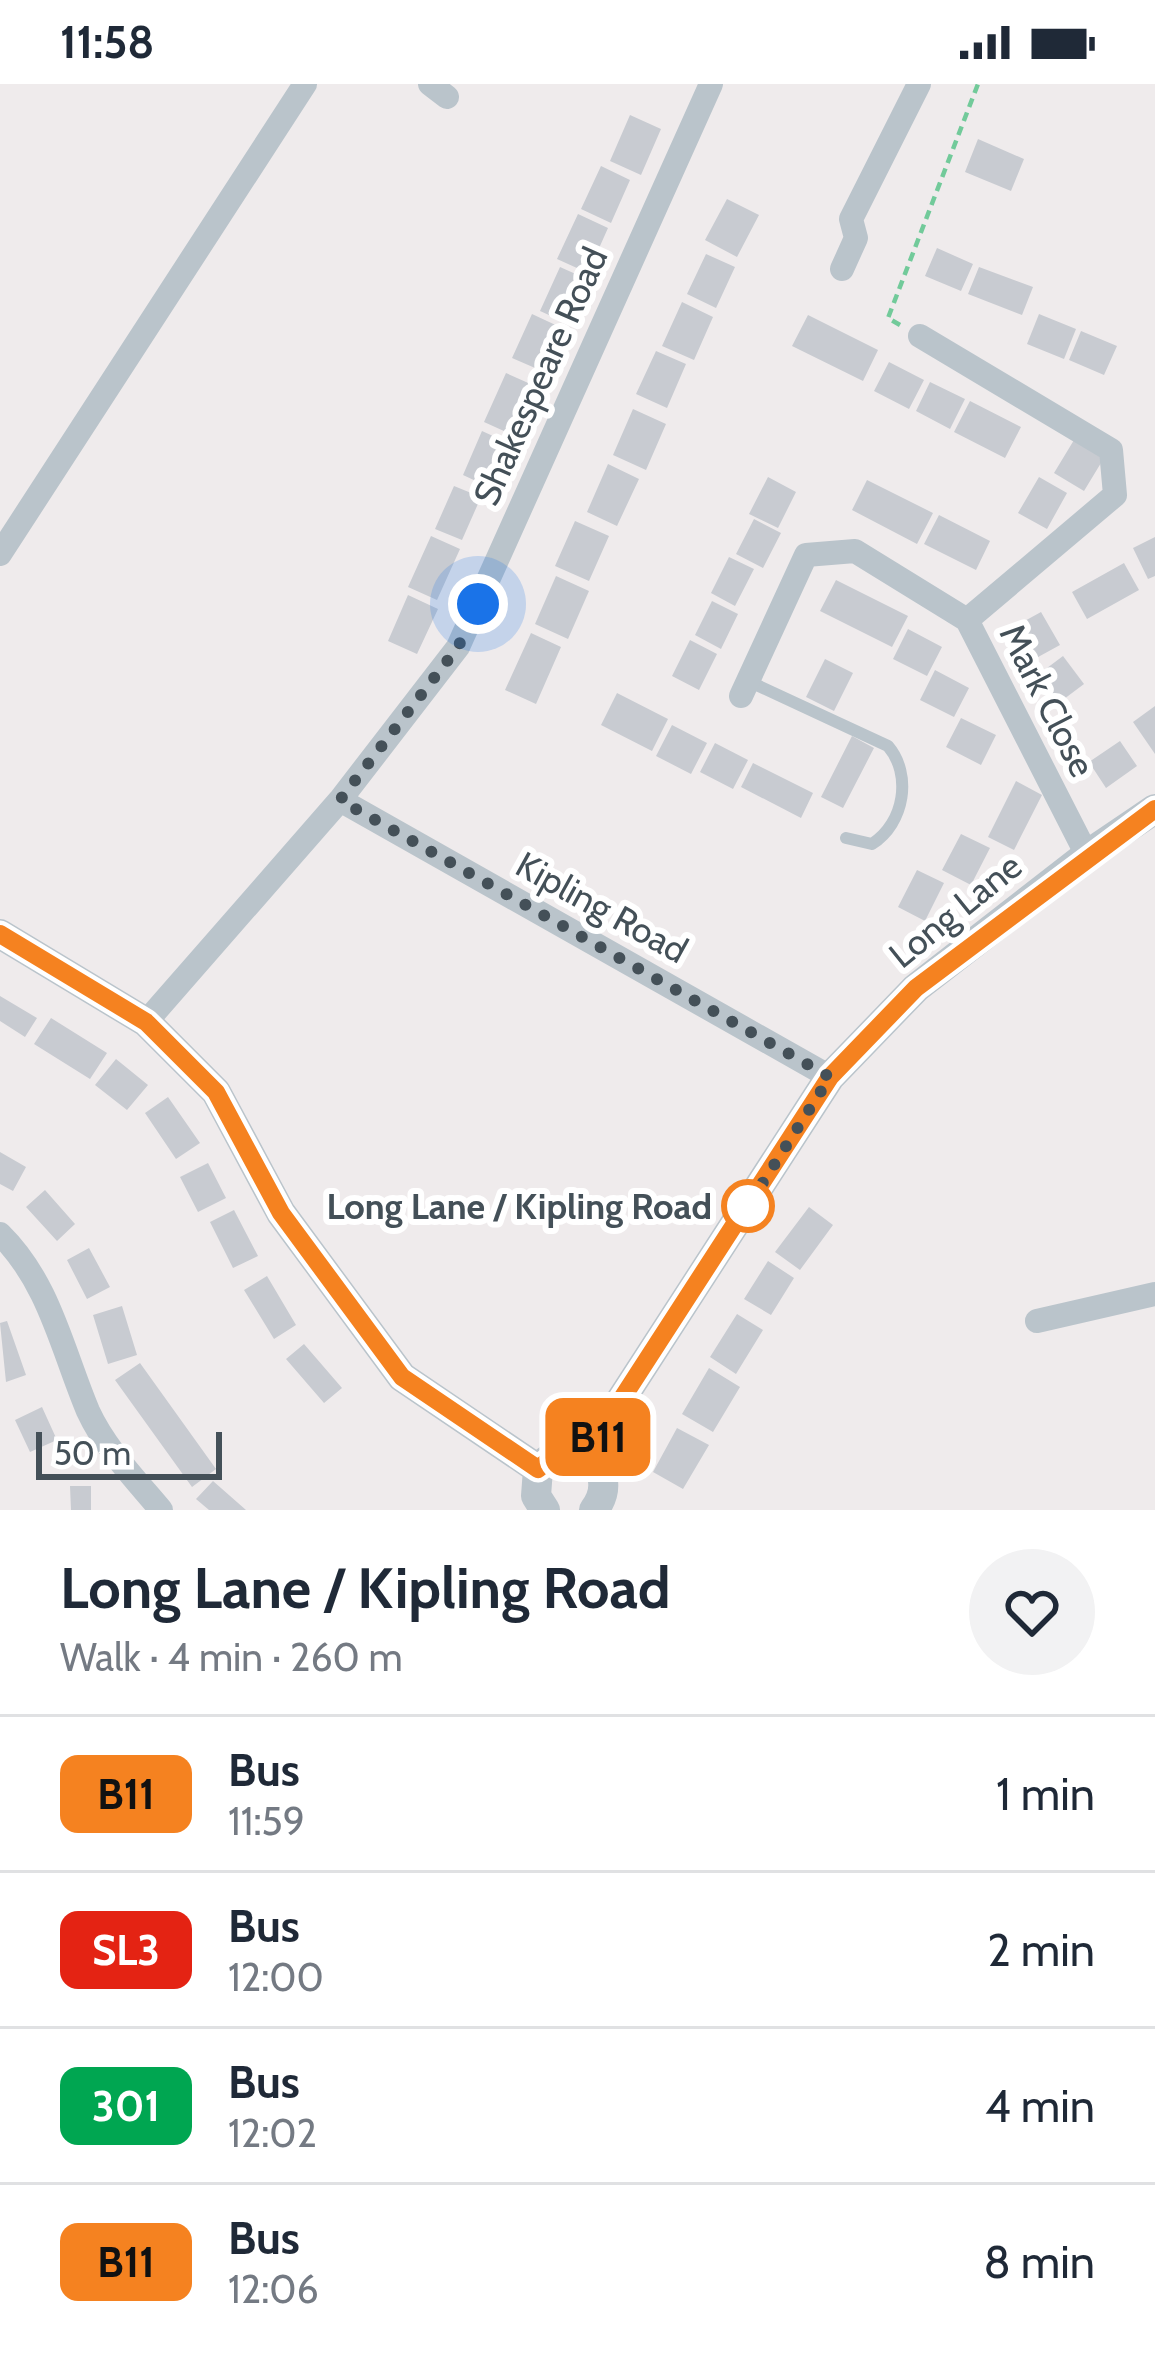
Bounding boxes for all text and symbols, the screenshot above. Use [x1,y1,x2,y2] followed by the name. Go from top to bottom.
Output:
[60,15,155,69] text: 11:58
[463,240,617,512] street label: Shakespeare Road
[448,574,508,634] your location
[991,616,1105,784] street label: Mark Close
[509,842,695,972] street label: Kipling Road
[880,843,1030,977] street label: Long Lane
[723,1181,773,1231] marker: Long Lane / Kipling Road
[326,1184,712,1228] place label: Long Lane / Kipling Road
[529,1398,667,1476] line badge: B11
[569,1411,627,1463] text: B11
[36,1426,222,1479] scale bar
[54,1433,131,1473] text: 50 m
[969,1549,1095,1675] button: heart
[60,1553,670,1622] text: Long Lane / Kipling Road
[60,1633,403,1681] text: Walk · 4 min · 260 m
[228,1743,300,1797] text: Bus
[996,1767,1095,1821] text: 1 min
[97,1768,155,1820] text: B11
[228,1797,305,1845] text: 11:59
[228,1899,300,1953] text: Bus
[987,1923,1095,1977] text: 2 min
[92,1924,160,1976] text: SL3
[228,1953,324,2001] text: 12:00
[228,2055,300,2109] text: Bus
[985,2079,1095,2133] text: 4 min
[92,2080,160,2132] text: 301
[228,2109,317,2157] text: 12:02
[228,2211,300,2265] text: Bus
[983,2235,1095,2289] text: 8 min
[97,2236,155,2288] text: B11
[228,2265,319,2313] text: 12:06

